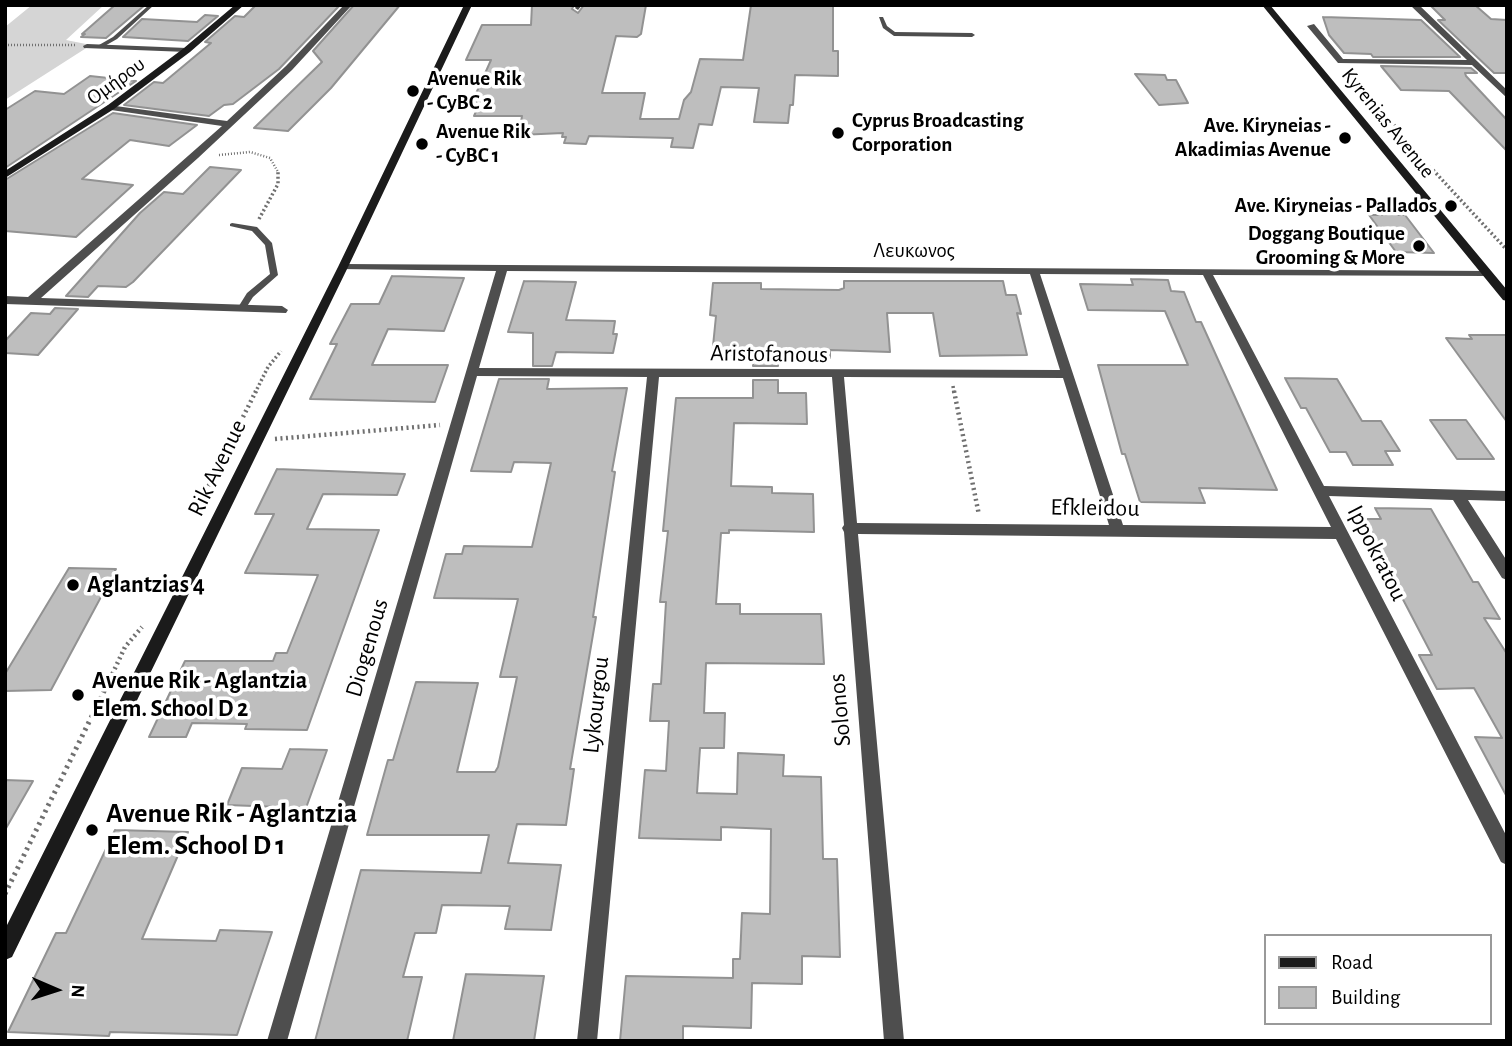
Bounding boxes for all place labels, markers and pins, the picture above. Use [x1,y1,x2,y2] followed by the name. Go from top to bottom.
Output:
[427,66,522,116] place label: Avenue Rik - CyBC 2
[405,83,421,99] marker: Avenue Rik - CyBC 2
[852,108,1023,158] place label: Cyprus Broadcasting Corporation
[1175,113,1331,163] place label: Ave. Kiryneias - Akadimias Avenue
[436,119,531,169] place label: Avenue Rik - CyBC 1
[830,125,846,141] marker: Cyprus Broadcasting Corporation
[1337,130,1353,146] marker: Ave. Kiryneias - Akadimias Avenue
[414,136,430,152] marker: Avenue Rik - CyBC 1
[1235,193,1437,219] place label: Ave. Kiryneias - Pallados
[1443,198,1459,214] marker: Ave. Kiryneias - Pallados
[1248,221,1405,271] place label: Doggang Boutique Grooming & More
[1411,238,1427,254] marker: Doggang Boutique Grooming & More
[87,571,205,599] place label: Aglantzias 4
[65,577,81,593] marker: Aglantzias 4
[92,667,307,723] place label: Avenue Rik - Aglantzia Elem. School D 2
[70,687,86,703] marker: Avenue Rik - Aglantzia Elem. School D 2
[106,797,357,863] place label: Avenue Rik - Aglantzia Elem. School D 1
[84,822,100,838] marker: Avenue Rik - Aglantzia Elem. School D 1

